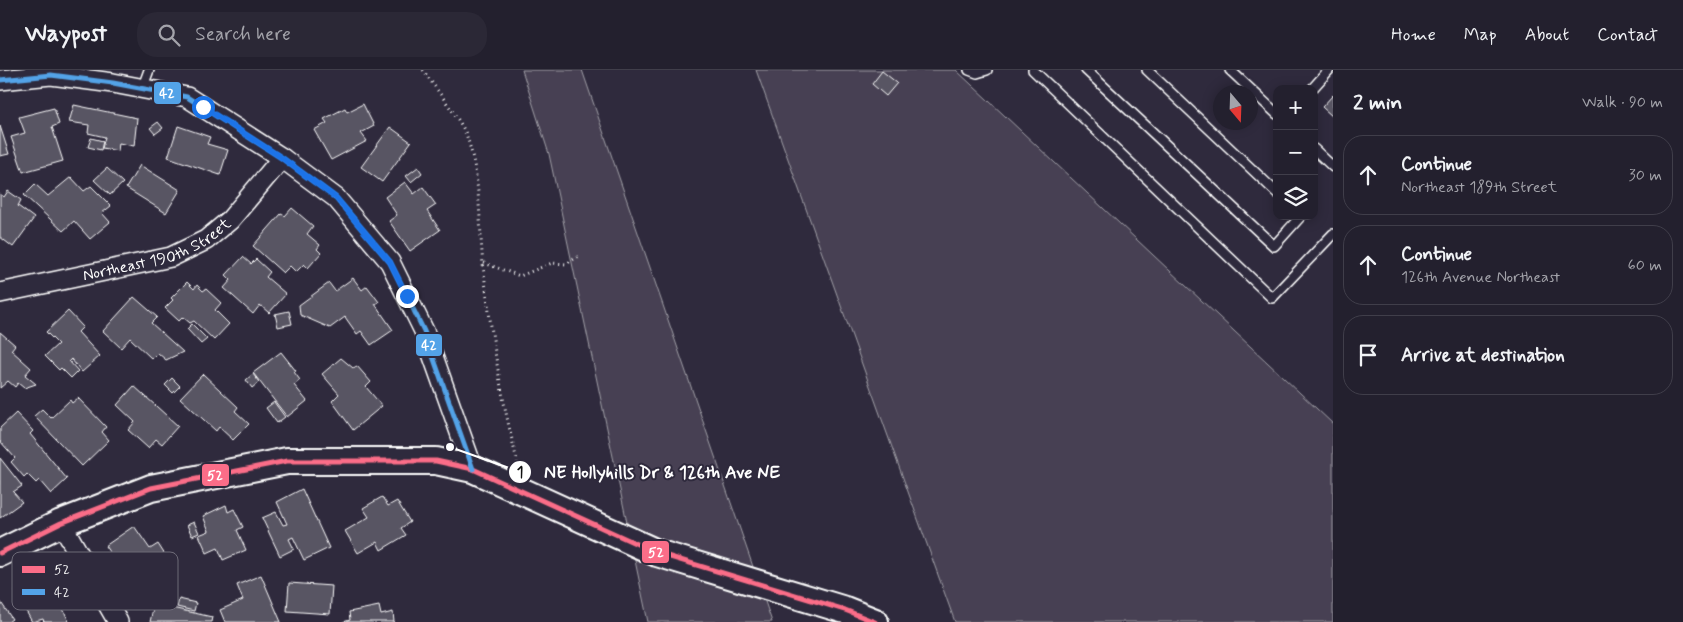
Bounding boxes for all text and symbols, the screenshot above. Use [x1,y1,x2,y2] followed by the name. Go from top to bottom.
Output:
[137,12,487,57] search box
[25,19,107,50] text: Waypost
[155,21,183,49] icon: search
[195,22,291,47] text: Search here
[1391,23,1436,47] text: Home
[1464,23,1497,47] text: Map
[1525,23,1569,47] text: About
[1597,23,1658,47] text: Contact
[153,81,182,105] line badge: 42
[159,85,175,103] text: 42
[1213,85,1258,130] north arrow
[1273,85,1318,220] map controls
[1273,85,1318,130] button: +
[1353,89,1402,117] text: 2 min
[1582,92,1663,113] text: Walk · 90 m
[192,96,215,119] route start
[1273,130,1318,175] button: −
[1401,152,1472,177] text: Continue
[1354,161,1382,189] icon: ahead
[1629,165,1662,186] text: 30 m
[1273,175,1318,220] button: layers
[1401,177,1557,198] text: Northeast 189th Street
[81,213,236,286] street label: Northeast 190th Street
[1401,242,1472,267] text: Continue
[1354,251,1382,279] icon: ahead
[1628,255,1662,276] text: 60 m
[1401,267,1560,288] text: 126th Avenue Northeast
[396,285,419,308] route end
[415,333,443,357] line badge: 42
[421,337,437,355] text: 42
[1354,341,1382,369] icon: arrive
[1401,343,1565,368] text: Arrive at destination
[508,455,791,488] callout: NE Hollyhills Dr & 126th Ave NE
[544,461,781,485] text: NE Hollyhills Dr & 126th Ave NE
[201,463,230,487] line badge: 52
[517,463,523,483] text: 1
[207,467,223,485] text: 52
[641,540,670,564] line badge: 52
[648,544,664,562] text: 52
[12,552,178,610] legend
[54,561,70,579] text: 52
[54,584,70,602] text: 42

